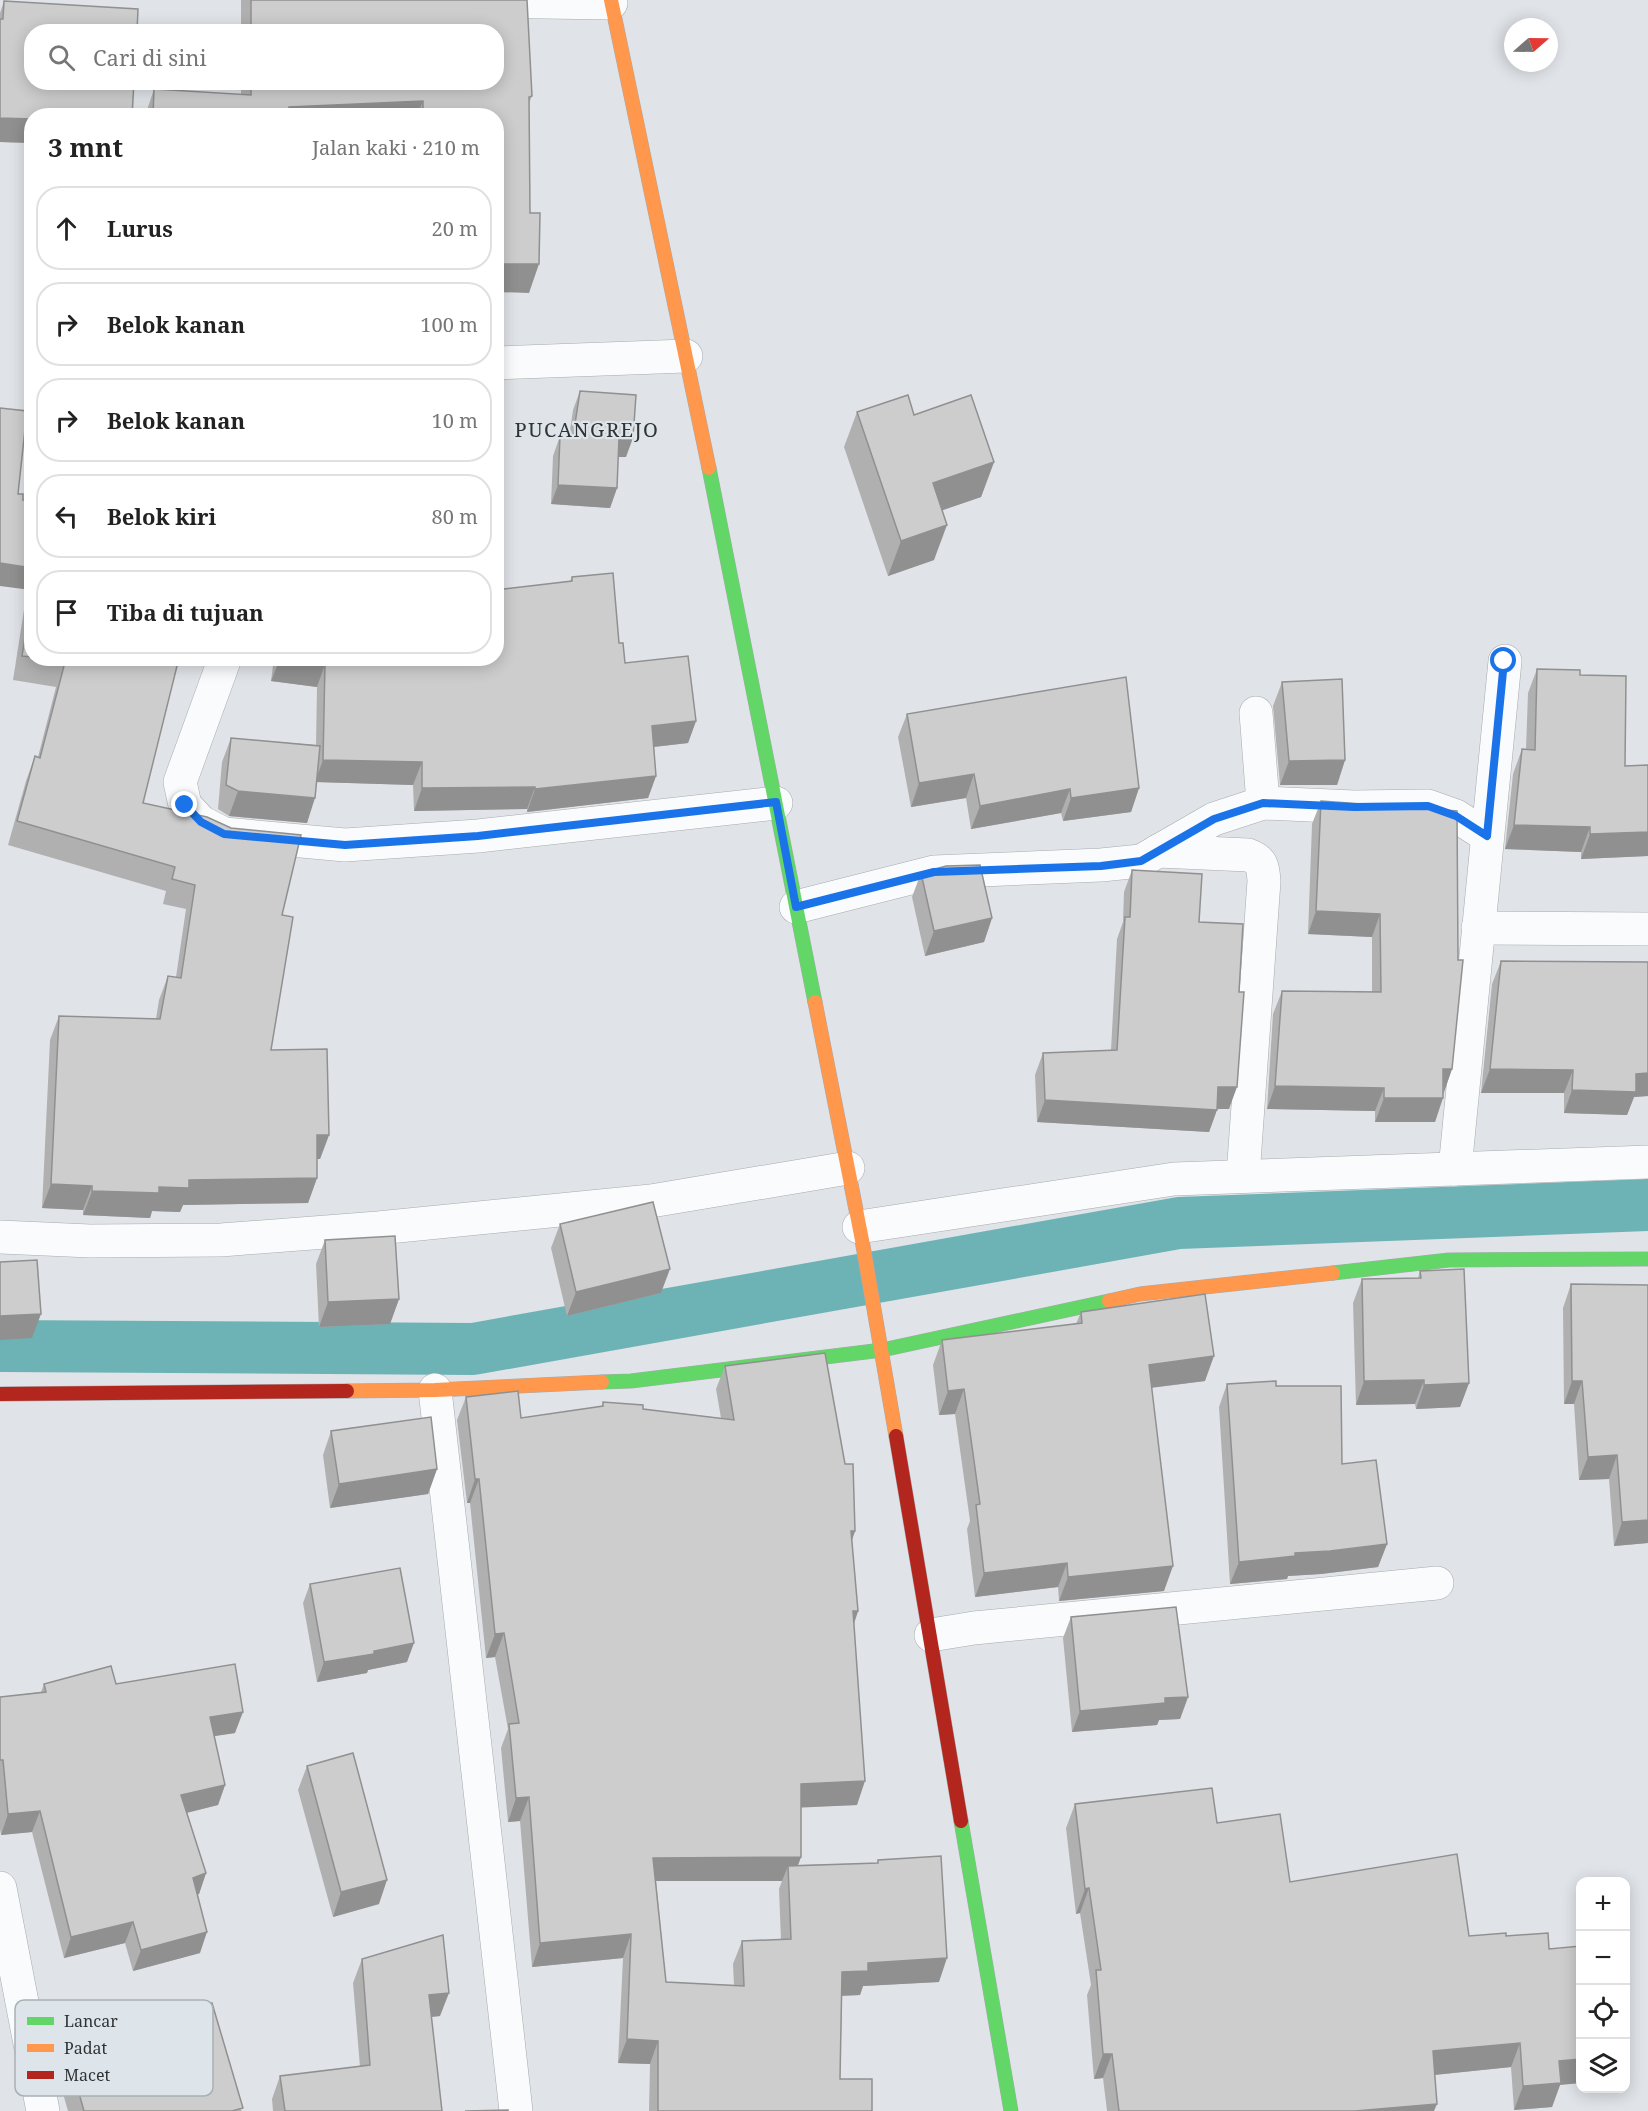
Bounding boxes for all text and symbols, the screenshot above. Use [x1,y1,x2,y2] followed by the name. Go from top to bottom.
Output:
[1504,18,1558,72] north arrow
[24,24,504,90] search box
[45,41,78,74] icon: search
[93,42,206,72] text: Cari di sini
[48,129,123,165] text: 3 mnt
[312,134,480,161] text: Jalan kaki · 210 m
[50,212,83,245] icon: ahead
[107,213,173,243] text: Lurus
[432,215,478,242] text: 20 m
[50,308,83,341] icon: right
[107,309,245,339] text: Belok kanan
[420,311,478,338] text: 100 m
[50,404,83,437] icon: right
[107,405,245,435] text: Belok kanan
[432,407,478,434] text: 10 m
[515,416,659,443] district label: PUCANGREJO
[50,500,83,533] icon: left
[107,501,216,531] text: Belok kiri
[432,503,478,530] text: 80 m
[50,596,83,629] icon: arrive
[107,597,264,627] text: Tiba di tujuan
[1490,647,1516,673] route start
[171,791,197,817] route end
[1576,1877,1630,2093] map controls
[1576,1877,1630,1931] button: +
[1576,1931,1630,1985] button: −
[1576,1985,1630,2039] button: locate
[15,2000,213,2096] legend
[64,2010,118,2032] text: Lancar
[64,2037,108,2059] text: Padat
[1576,2039,1630,2093] button: layers
[64,2064,110,2086] text: Macet

